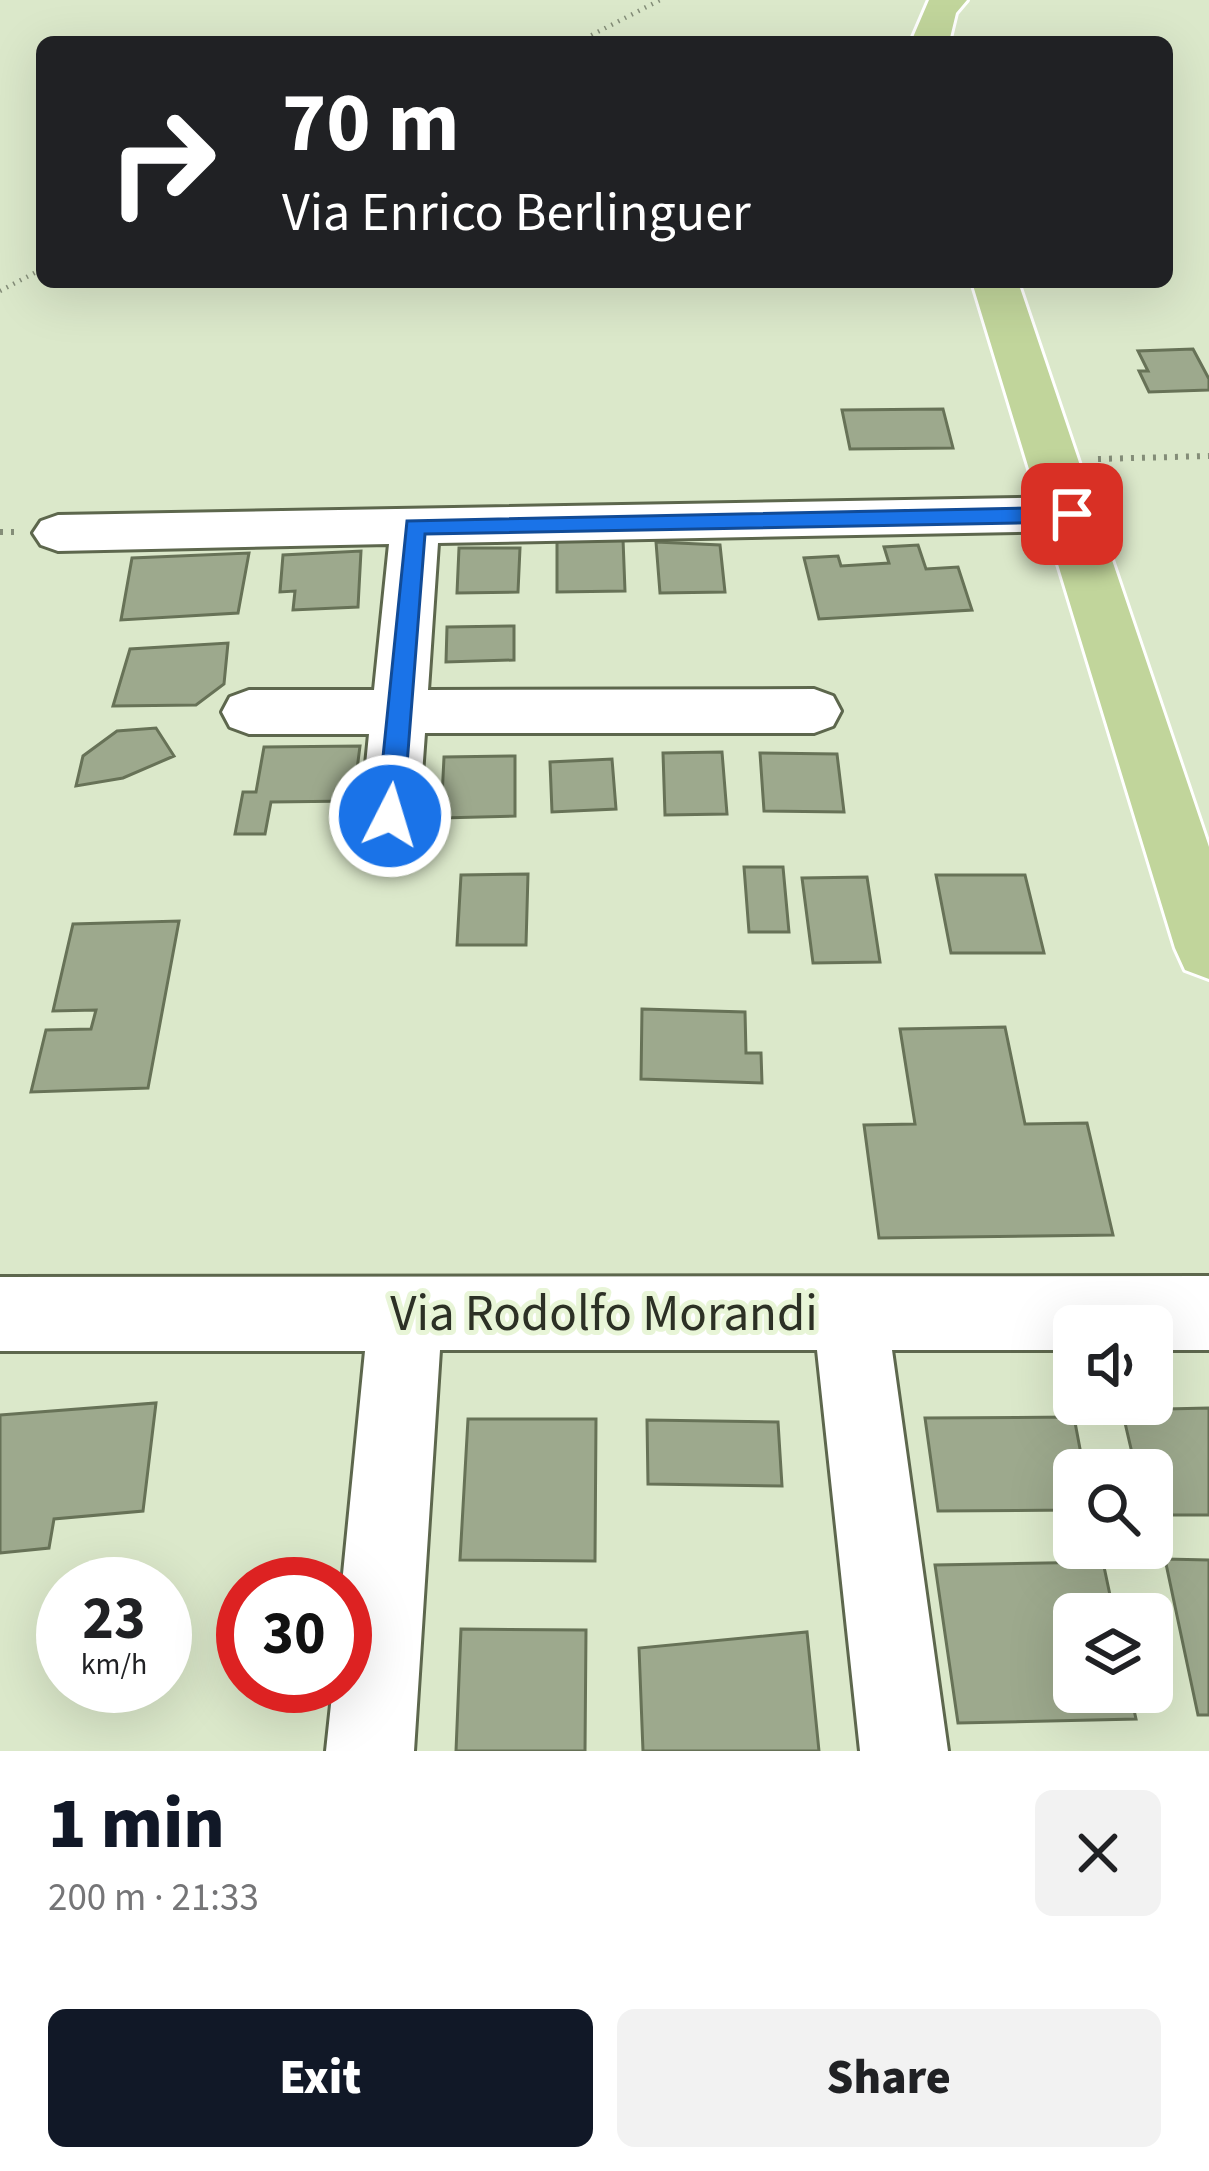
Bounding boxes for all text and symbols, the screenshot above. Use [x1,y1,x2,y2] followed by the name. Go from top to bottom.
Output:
[282,64,460,184] text: 70 m
[84,84,240,240] icon: right
[282,175,751,252] text: Via Enrico Berlinguer
[1021,463,1123,565] pin
[1039,481,1105,547] icon: arrive
[327,753,453,879] position arrow
[390,1278,818,1350] street label: Via Rodolfo Morandi
[1053,1305,1173,1713] map controls
[1053,1305,1173,1425] button: sound
[1053,1449,1173,1569] button: search
[216,1557,372,1713] speed limit sign: 30
[82,1577,146,1662] text: 23
[1053,1593,1173,1713] button: layers
[81,1643,147,1686] text: km/h
[48,1773,225,1876] text: 1 min
[1035,1790,1161,1916] button: close
[48,1870,259,1926] text: 200 m · 21:33
[48,2009,593,2147] button: Exit
[617,2009,1161,2147] button: Share

